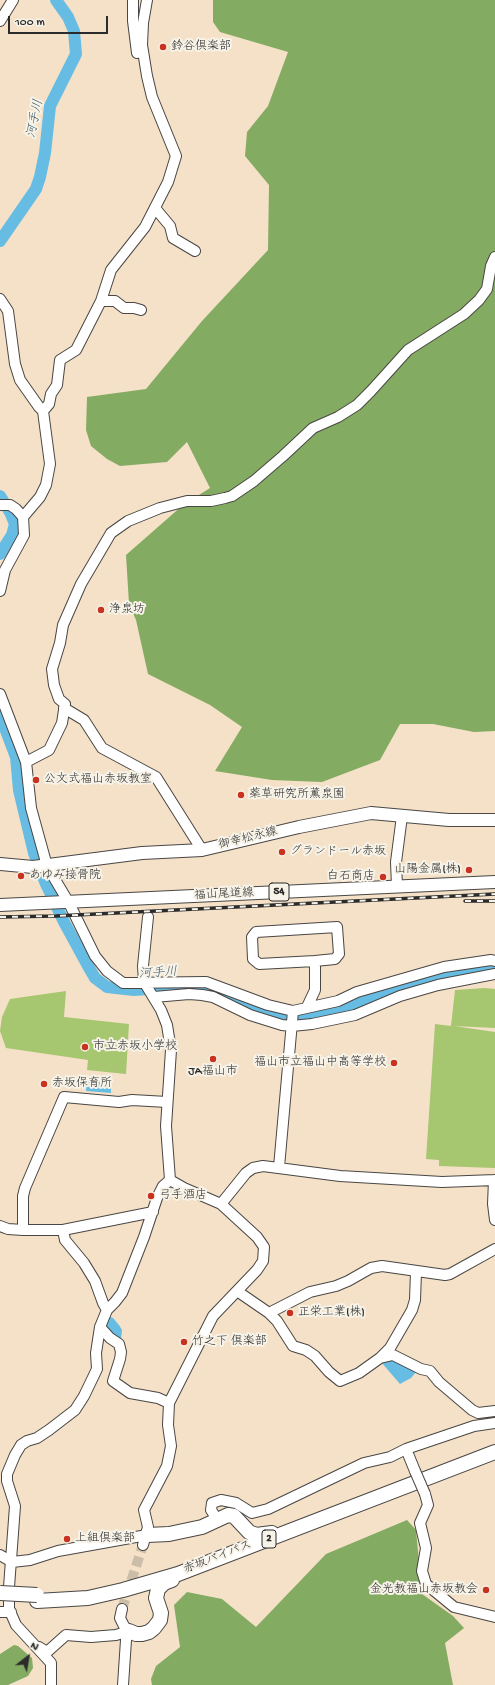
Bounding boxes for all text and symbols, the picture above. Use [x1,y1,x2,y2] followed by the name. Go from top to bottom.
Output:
[10,8,110,34] scale bar
[15,16,45,30] text: 100 m
[171,40,231,54] place label: 鈴谷倶楽部
[158,42,168,52] marker: 鈴谷倶楽部
[24,98,48,140] water label: 河手川
[109,603,145,617] place label: 浄泉坊
[96,605,106,615] marker: 浄泉坊
[44,773,152,787] place label: 公文式福山赤坂教室
[31,775,41,785] marker: 公文式福山赤坂教室
[249,788,345,802] place label: 薬草研究所薫泉園
[236,790,246,800] marker: 薬草研究所薫泉園
[217,825,279,853] street label: 御幸松永線
[290,845,386,859] place label: グランドール赤坂
[277,847,287,857] marker: グランドール赤坂
[394,863,461,877] place label: 山陽金属(株)
[464,865,474,875] marker: 山陽金属(株)
[29,869,101,883] place label: あゆみ接骨院
[327,870,375,884] place label: 白石商店
[16,871,26,881] marker: あゆみ接骨院
[378,872,388,882] marker: 白石商店
[269,883,289,901] road number: 54
[194,886,254,904] street label: 福山尾道線
[138,965,178,983] water label: 河手川
[93,1040,177,1054] place label: 市立赤坂小学校
[80,1042,90,1052] marker: 市立赤坂小学校
[208,1054,218,1064] marker: JA福山市
[254,1056,386,1070] place label: 福山市立福山中高等学校
[389,1058,399,1068] marker: 福山市立福山中高等学校
[188,1065,238,1079] place label: JA福山市
[52,1077,112,1091] place label: 赤坂保育所
[39,1079,49,1089] marker: 赤坂保育所
[159,1189,207,1203] place label: 弓手酒店
[146,1191,156,1201] marker: 弓手酒店
[298,1306,365,1320] place label: 正栄工業(株)
[285,1308,295,1318] marker: 正栄工業(株)
[192,1335,267,1349] place label: 竹之下 倶楽部
[179,1337,189,1347] marker: 竹之下 倶楽部
[262,1530,276,1548] road number: 2
[75,1532,135,1546] place label: 上組倶楽部
[62,1534,72,1544] marker: 上組倶楽部
[182,1538,254,1578] street label: 赤坂バイパス
[370,1583,478,1597] place label: 金光教福山赤坂教会
[481,1585,491,1595] marker: 金光教福山赤坂教会
[8,1637,48,1677] north arrow
[28,1640,40,1654] text: N

